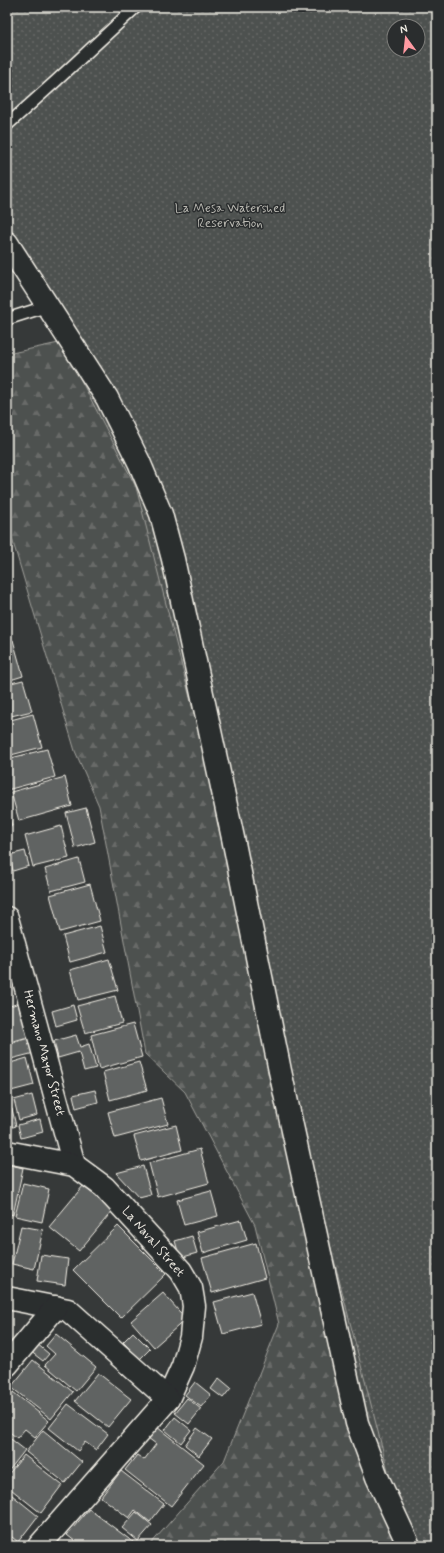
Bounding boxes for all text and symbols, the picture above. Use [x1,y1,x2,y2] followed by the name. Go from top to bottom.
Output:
[386,18,426,58] north arrow
[398,22,409,37] text: N
[175,200,285,232] park label: La Mesa Watershed Reservation
[19,988,69,1118] street label: Hermano Mayor Street
[118,1203,188,1281] street label: La Naval Street

